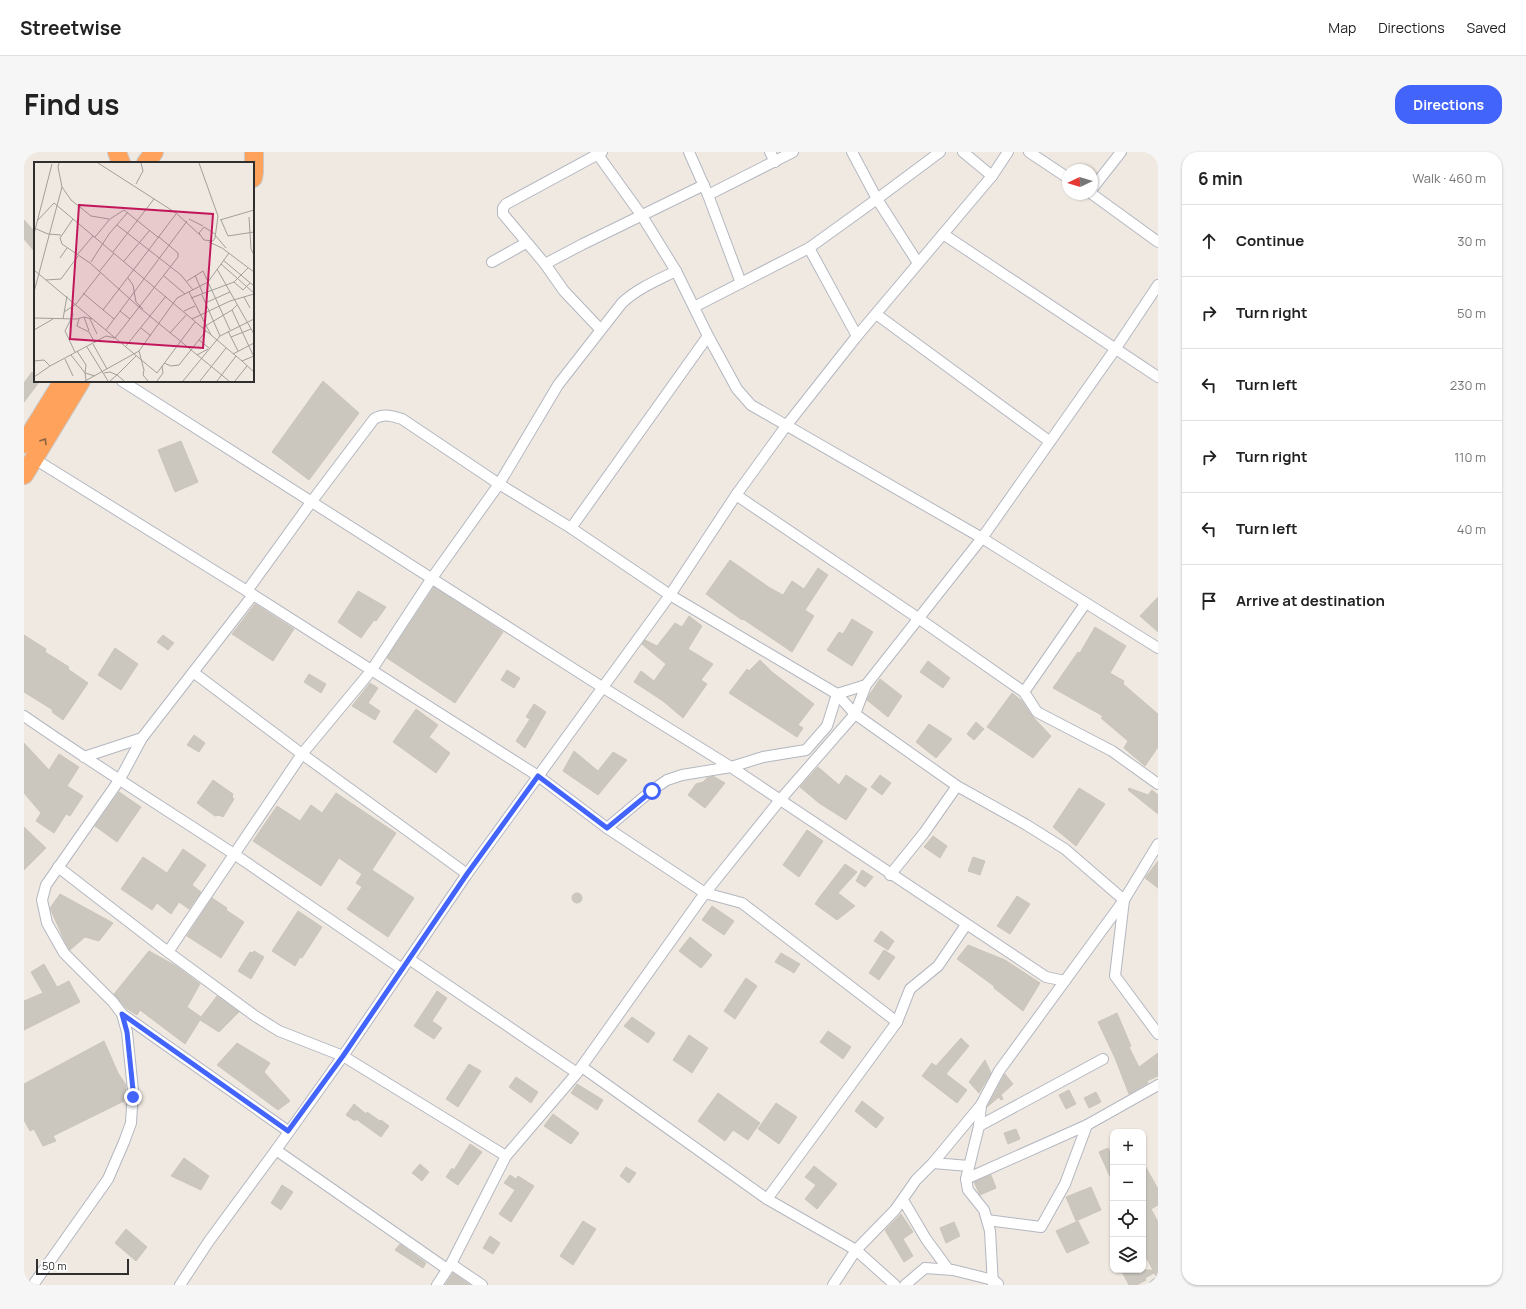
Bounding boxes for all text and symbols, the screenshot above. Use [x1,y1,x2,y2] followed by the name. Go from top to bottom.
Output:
[20,15,122,41] text: Streetwise
[1328,18,1356,37] text: Map
[1378,18,1445,37] text: Directions
[1467,18,1506,37] text: Saved
[24,85,119,123] text: Find us
[1395,85,1502,124] button: Directions
[34,162,254,382] inset map
[1062,164,1098,200] north arrow
[1198,167,1243,190] text: 6 min
[1412,169,1486,187] text: Walk · 460 m
[1198,230,1220,252] icon: ahead
[1236,230,1304,251] text: Continue
[1457,232,1486,250] text: 30 m
[1198,302,1220,324] icon: right
[1236,302,1307,323] text: Turn right
[1457,304,1486,322] text: 50 m
[1198,374,1220,396] icon: left
[1236,374,1298,395] text: Turn left
[1450,376,1486,394] text: 230 m
[39,438,47,445] one-way arrow
[1198,446,1220,468] icon: right
[1236,446,1307,467] text: Turn right
[1454,448,1486,466] text: 110 m
[1198,518,1220,540] icon: left
[1236,518,1298,539] text: Turn left
[1457,520,1486,538] text: 40 m
[1198,590,1220,612] icon: arrive
[1236,590,1385,611] text: Arrive at destination
[643,782,661,800] route start
[124,1088,142,1106] route end
[1110,1129,1146,1273] map controls
[1110,1129,1146,1165] button: +
[1110,1165,1146,1201] button: −
[1110,1201,1146,1237] button: locate
[1110,1237,1146,1273] button: layers
[36,1257,129,1276] scale bar
[42,1258,67,1273] text: 50 m

